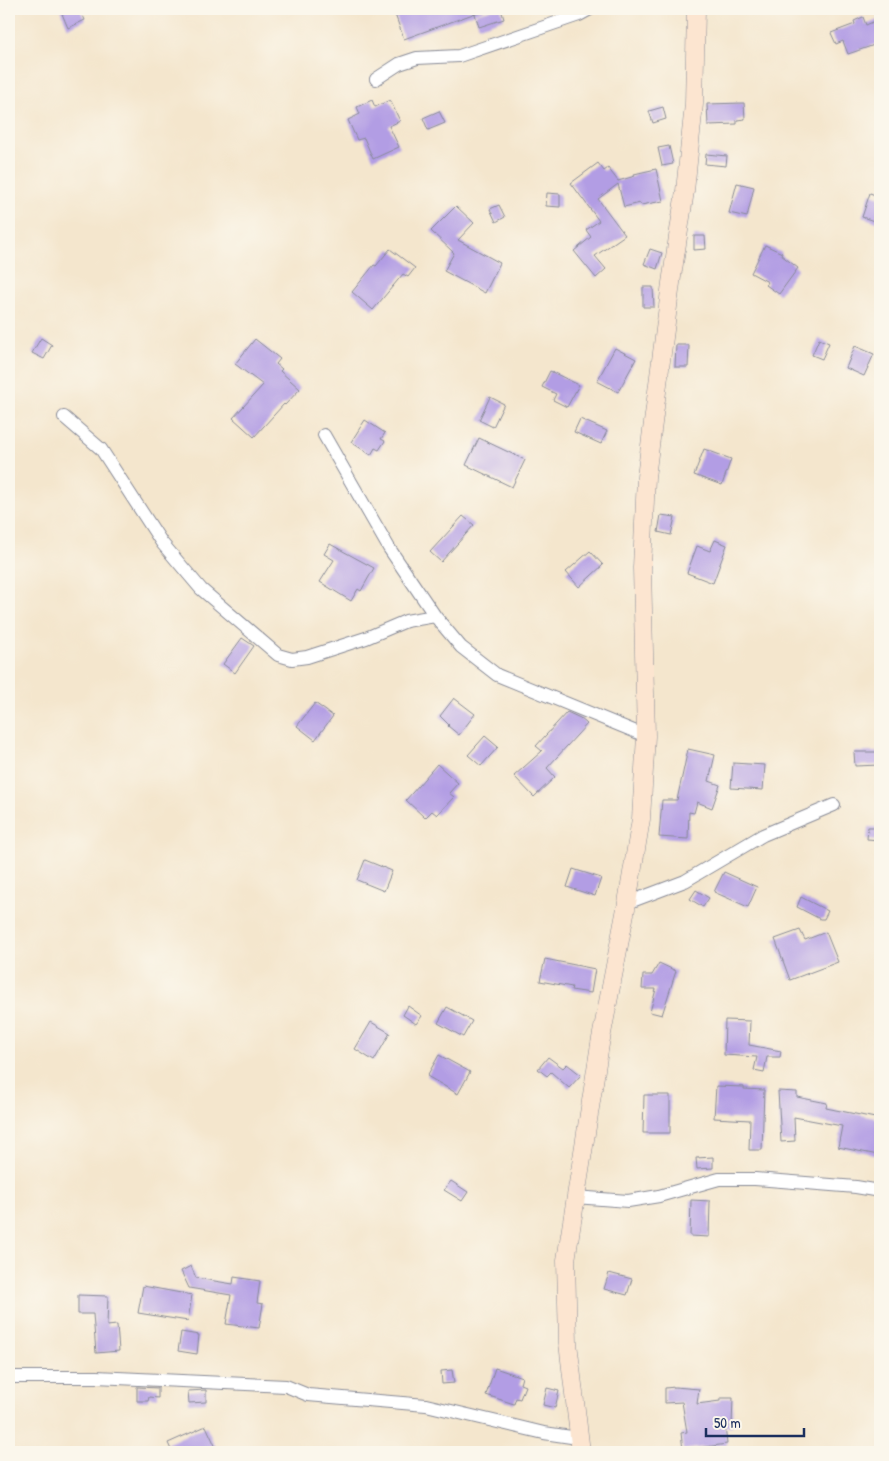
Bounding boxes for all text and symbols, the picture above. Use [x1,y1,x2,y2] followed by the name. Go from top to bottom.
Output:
[706,1406,804,1438] scale bar
[714,1412,741,1433] text: 50 m

